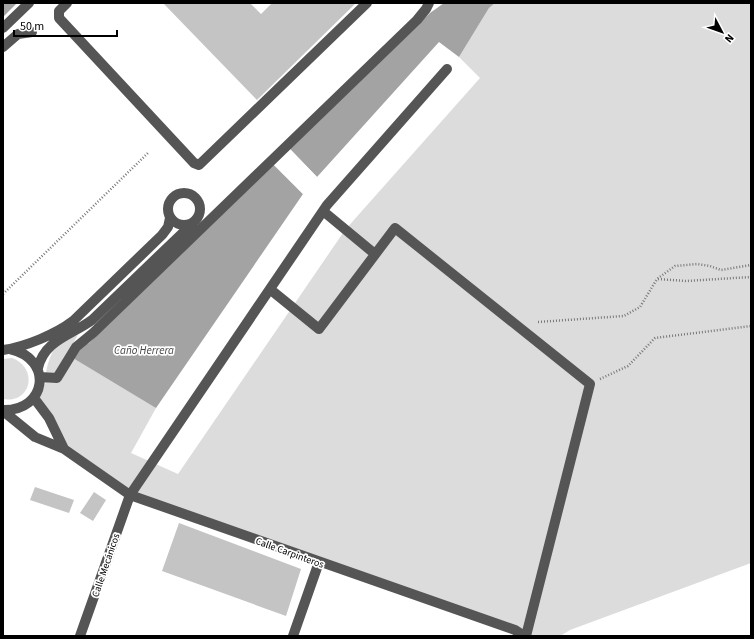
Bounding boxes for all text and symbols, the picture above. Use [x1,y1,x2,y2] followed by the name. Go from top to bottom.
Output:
[14,12,117,38] scale bar
[702,12,742,52] north arrow
[20,18,44,35] text: 50 m
[721,31,737,46] text: N
[114,343,174,358] water label: Caño Herrera
[89,532,123,599] street label: Calle Mecánicos
[254,534,326,572] street label: Calle Carpinteros

